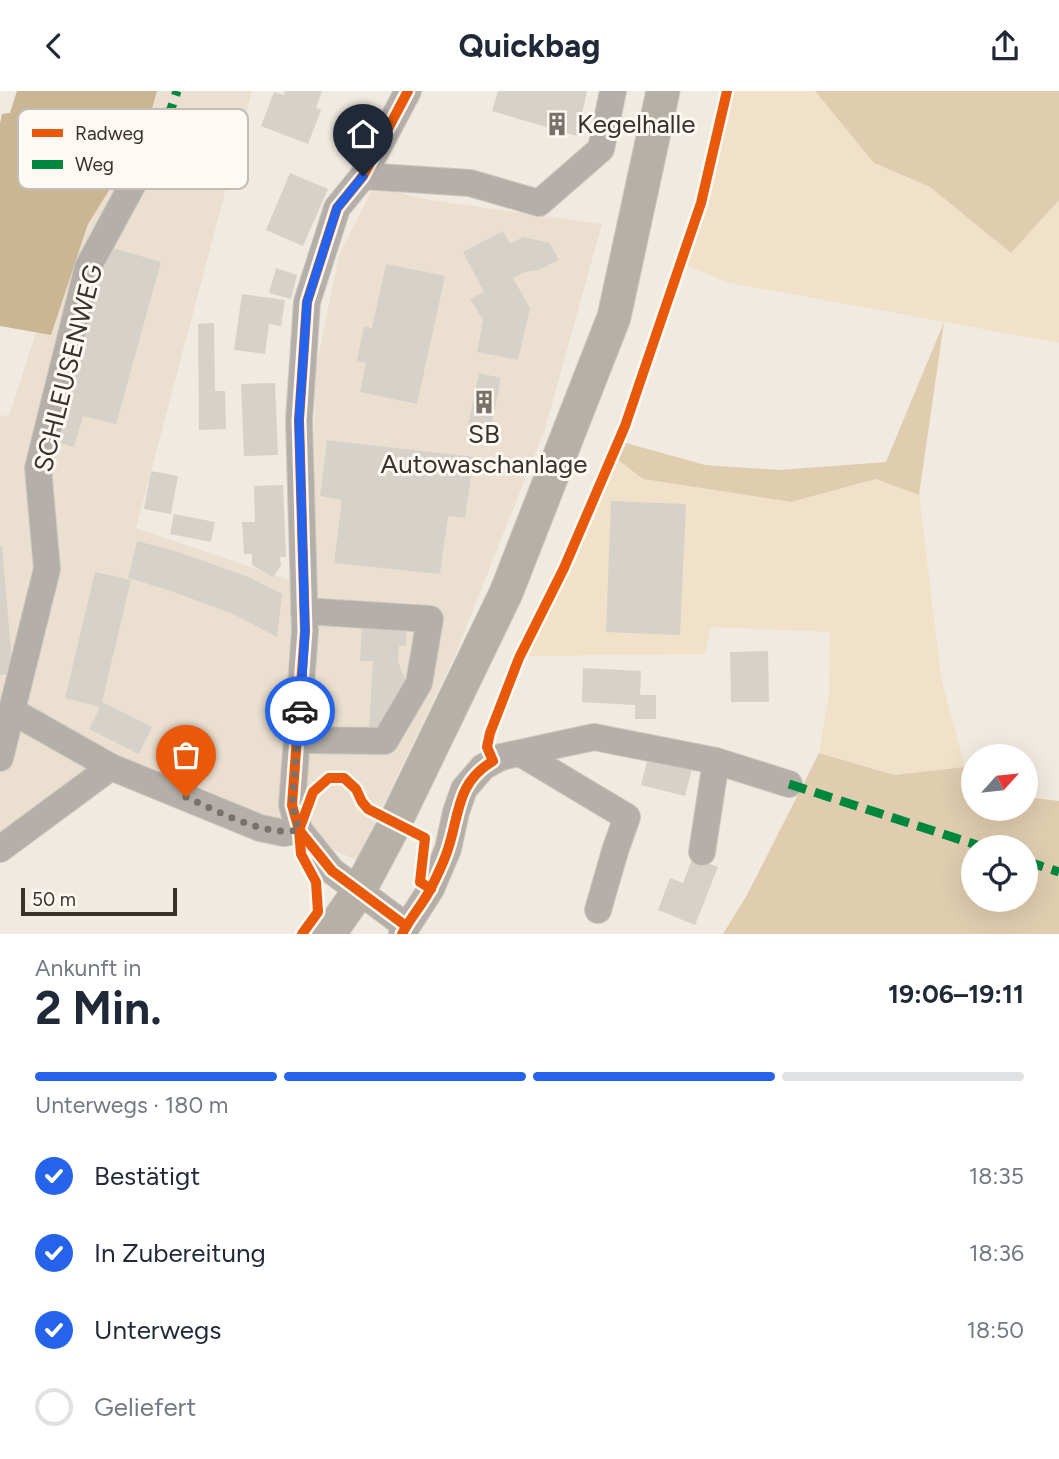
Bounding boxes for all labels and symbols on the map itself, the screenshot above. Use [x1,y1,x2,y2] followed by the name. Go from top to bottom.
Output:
[333,104,393,176] pin
[577,108,695,140] place label: Kegelhalle
[18,109,248,189] legend
[543,110,571,138] building icon: Kegelhalle
[75,122,144,145] text: Radweg
[75,153,114,176] text: Weg
[27,261,109,475] street label: SCHLEUSENWEG
[470,388,498,416] building icon: SB Autowaschanlage
[381,418,587,480] place label: SB Autowaschanlage
[265,676,335,746] courier
[156,725,216,797] pin
[961,744,1038,821] north arrow
[21,885,177,917] scale bar

